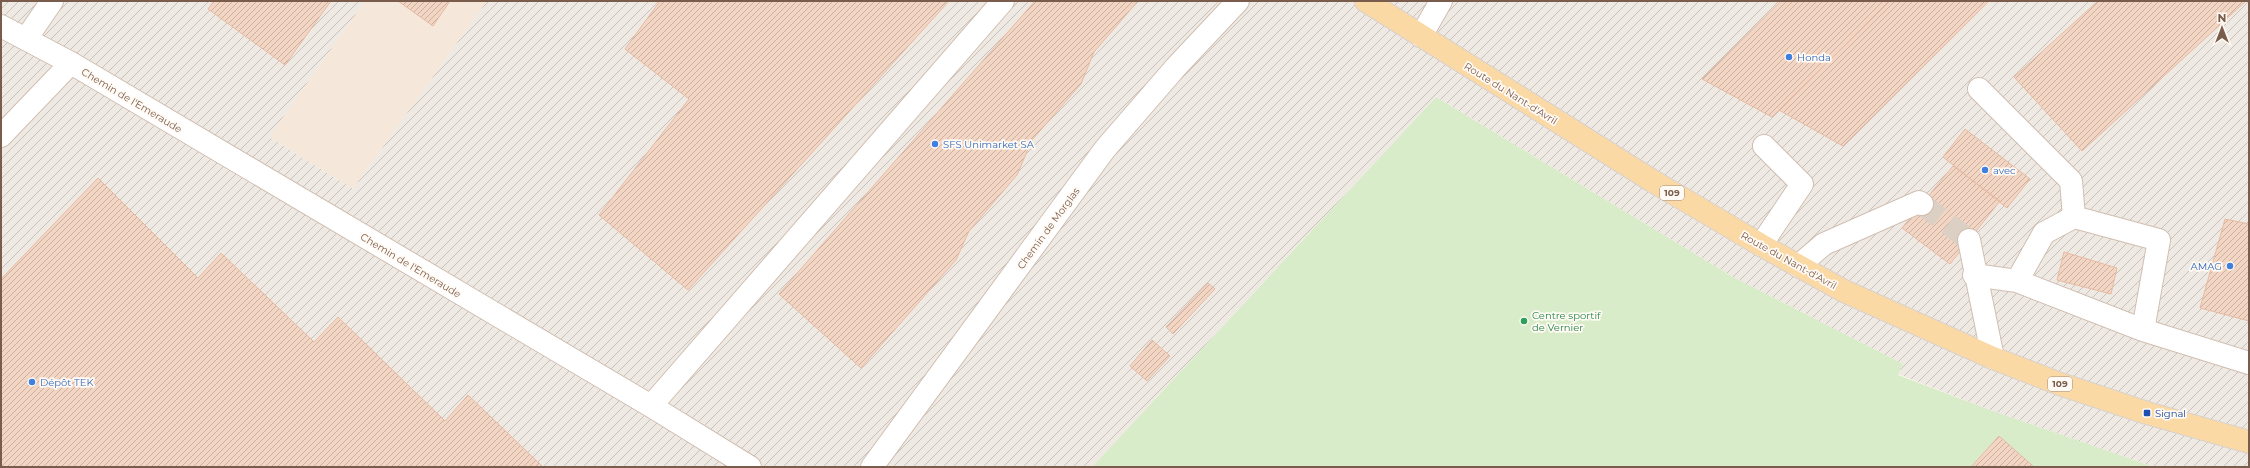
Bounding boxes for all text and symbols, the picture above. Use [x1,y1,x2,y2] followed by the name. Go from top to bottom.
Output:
[2202,8,2242,48] north arrow
[2218,11,2226,25] text: N
[1797,51,1831,64] place label: Honda
[1784,52,1794,62] marker: Honda
[1462,59,1560,127] street label: Route du Nant-d'Avril
[79,65,184,136] street label: Chemin de l'Emeraude
[943,138,1035,151] place label: SFS Unimarket SA
[930,139,940,149] marker: SFS Unimarket SA
[1993,164,2016,177] place label: avec
[1980,165,1990,175] marker: avec
[1014,185,1083,272] street label: Chemin de Morglas
[1660,186,1684,200] road number: 109
[1739,229,1839,292] street label: Route du Nant-d'Avril
[358,230,463,301] street label: Chemin de l'Emeraude
[2190,260,2222,273] place label: AMAG
[2225,261,2235,271] marker: AMAG
[1532,309,1601,334] place label: Centre sportif de Vernier
[1519,316,1529,326] marker: Centre sportif de Vernier
[40,376,94,389] place label: Dépôt TEK
[27,377,37,387] marker: Dépôt TEK
[2048,377,2072,391] road number: 109
[2155,407,2186,420] place label: Signal
[2142,408,2152,418] marker: Signal

